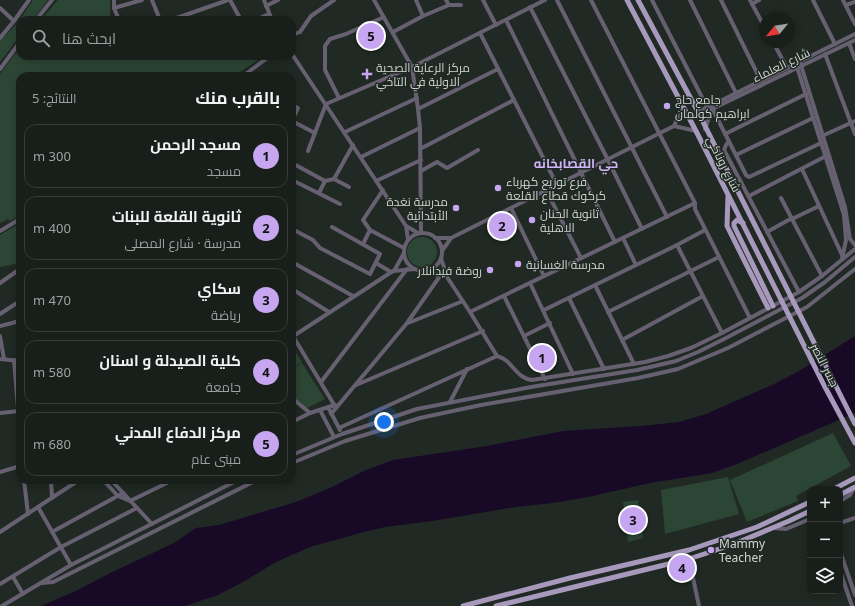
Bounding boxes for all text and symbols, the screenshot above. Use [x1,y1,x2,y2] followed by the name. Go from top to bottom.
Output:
[759,12,795,48] north arrow
[16,16,296,60] search box
[358,21,384,51] pin: 5
[30,27,52,49] icon: search
[62,28,116,48] text: ابحث هنا
[749,44,813,86] street label: شارع العلماء
[376,59,470,92] place label: مركز الرعاية الصحية الاولية في التاخي
[361,68,373,80] marker: مركز الرعاية الصحية الاولية في التاخي
[195,86,280,109] text: بالقرب منك
[32,89,77,107] text: النتائج: 5
[675,91,750,122] place label: جامع حاج ابراهيم كولمان
[662,101,672,111] marker: جامع حاج ابراهيم كولمان
[701,133,745,196] street label: شارع روناكي
[150,134,241,154] text: مسجد الرحمن
[33,147,71,165] text: 300 m
[262,147,270,165] text: 1
[534,154,618,175] district label: حي القصابخانه
[207,162,241,180] text: مسجد
[506,173,606,204] place label: فرع توزيع كهرباء كركوك قطاع القلعة
[493,183,503,193] marker: فرع توزيع كهرباء كركوك قطاع القلعة
[386,193,448,224] place label: مدرسة نغدة الأبتدائية
[451,203,461,213] marker: مدرسة نغدة الأبتدائية
[540,205,600,236] place label: ثانوية الحنان الاهلية
[112,206,241,226] text: ثانوية القلعة للبنات
[489,211,515,241] pin: 2
[527,215,537,225] marker: ثانوية الحنان الاهلية
[33,219,71,237] text: 400 m
[262,219,270,237] text: 2
[125,234,241,252] text: مدرسة · شارع المصلى
[526,256,605,273] place label: مدرسة الغسانية
[513,259,523,269] marker: مدرسة الغسانية
[417,262,482,279] place label: روضة فيدانلار
[485,265,495,275] marker: روضة فيدانلار
[198,278,241,298] text: سكاي
[33,291,71,309] text: 470 m
[262,291,270,309] text: 3
[211,306,241,324] text: رياضة
[806,339,843,390] street label: جسر النصر
[529,343,555,373] pin: 1
[100,350,241,370] text: كلية الصيدلة و اسنان
[33,363,71,381] text: 580 m
[262,363,270,381] text: 4
[206,378,241,396] text: جامعة
[374,412,394,432] your location
[115,422,241,442] text: مركز الدفاع المدني
[33,435,71,453] text: 680 m
[262,435,270,453] text: 5
[191,450,241,468] text: مبنى عام
[807,486,843,594] map controls
[807,486,843,522] button: +
[620,505,646,535] pin: 3
[807,522,843,558] button: −
[719,535,766,566] place label: Mammy Teacher
[706,545,716,555] marker: Mammy Teacher
[669,553,695,583] pin: 4
[807,558,843,594] button: layers

